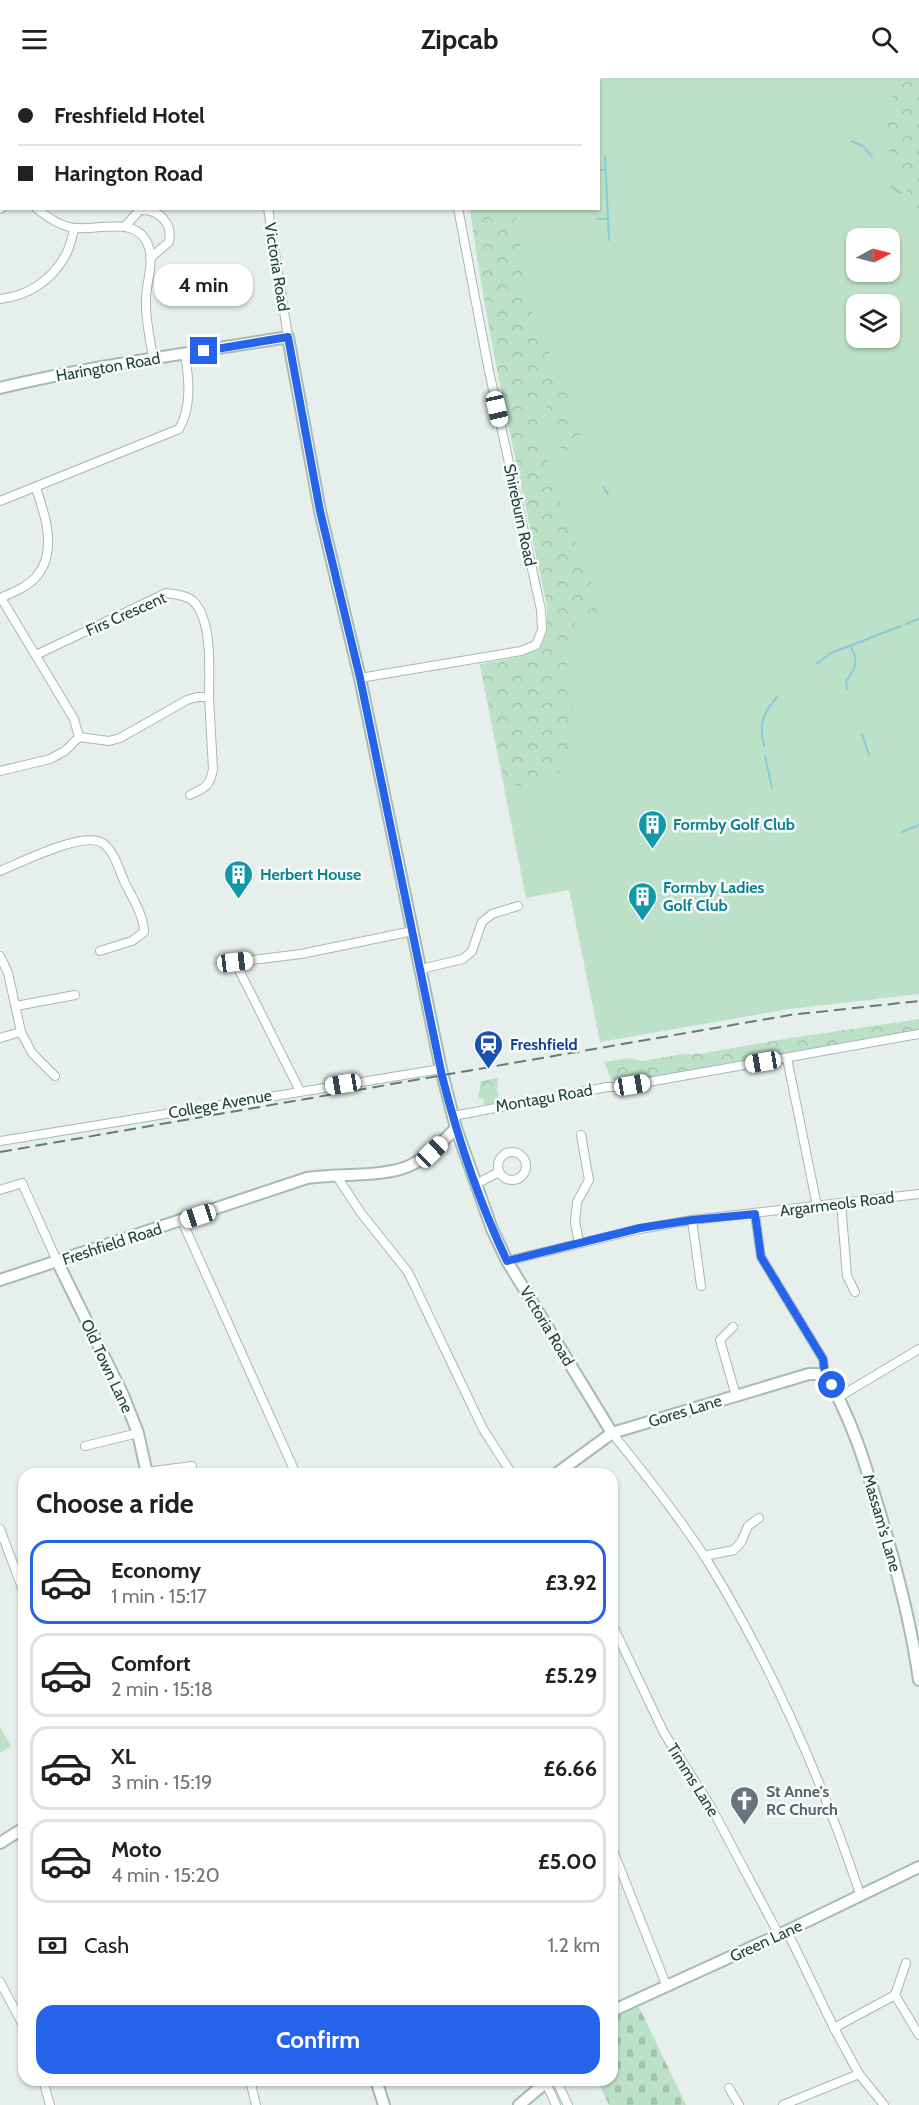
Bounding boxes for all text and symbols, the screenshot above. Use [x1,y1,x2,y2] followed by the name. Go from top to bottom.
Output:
[18,23,51,56] icon: menu
[421,23,498,56] text: Zipcab
[868,23,901,56] icon: search
[54,102,205,129] text: Freshfield Hotel
[54,160,203,187] text: Harington Road
[261,221,293,313] street label: Victoria Road
[846,228,900,282] north arrow
[846,228,900,348] map controls
[154,264,254,306] callout: 4 min
[178,273,229,297] text: 4 min
[846,294,900,348] button: layers
[190,337,217,364] route end
[54,348,162,386] street label: Harington Road
[484,389,510,429] car
[500,462,540,568] street label: Shireburn Road
[83,588,170,640] street label: Firs Crescent
[636,808,668,850] building icon: Formby Golf Club
[673,815,795,834] place label: Formby Golf Club
[223,858,255,900] building icon: Herbert House
[260,865,361,884] place label: Herbert House
[663,878,764,915] place label: Formby Ladies Golf Club
[626,880,658,922] building icon: Formby Ladies Golf Club
[216,951,254,973] car
[473,1028,505,1070] station icon: Freshfield
[510,1035,578,1054] place label: Freshfield
[744,1050,782,1074] car
[324,1072,362,1096] car
[613,1073,651,1097] car
[494,1080,594,1116] street label: Montagu Road
[167,1086,273,1122] street label: College Avenue
[413,1133,451,1171] car
[779,1188,895,1220] street label: Argarmeols Road
[178,1202,218,1230] car
[60,1219,164,1269] street label: Freshfield Road
[516,1283,578,1369] street label: Victoria Road
[77,1316,137,1416] street label: Old Town Lane
[818,1371,845,1398] route start
[646,1391,724,1431] street label: Gores Lane
[859,1472,905,1574] street label: Massam's Lane
[36,1487,194,1520] text: Choose a ride
[39,1555,93,1609] icon: car
[111,1557,201,1584] text: Economy
[545,1569,597,1596] text: £3.92
[111,1584,207,1608] text: 1 min · 15:17
[39,1648,93,1702] icon: car
[111,1650,190,1677] text: Comfort
[545,1662,597,1689] text: £5.29
[111,1677,213,1701] text: 2 min · 15:18
[663,1740,723,1820] street label: Timms Lane
[39,1741,93,1795] icon: car
[111,1743,136,1770] text: XL
[544,1755,597,1782] text: £6.66
[111,1770,212,1794] text: 3 min · 15:19
[766,1782,838,1819] place label: St Anne's RC Church
[729,1784,761,1826] church icon: St Anne's RC Church
[39,1834,93,1888] icon: car
[111,1836,162,1863] text: Moto
[538,1848,597,1875] text: £5.00
[111,1863,220,1887] text: 4 min · 15:20
[727,1916,805,1966] street label: Green Lane
[36,1929,69,1962] icon: cash
[84,1932,129,1959] text: Cash
[548,1933,600,1957] text: 1.2 km
[36,2005,600,2074] button: Confirm

